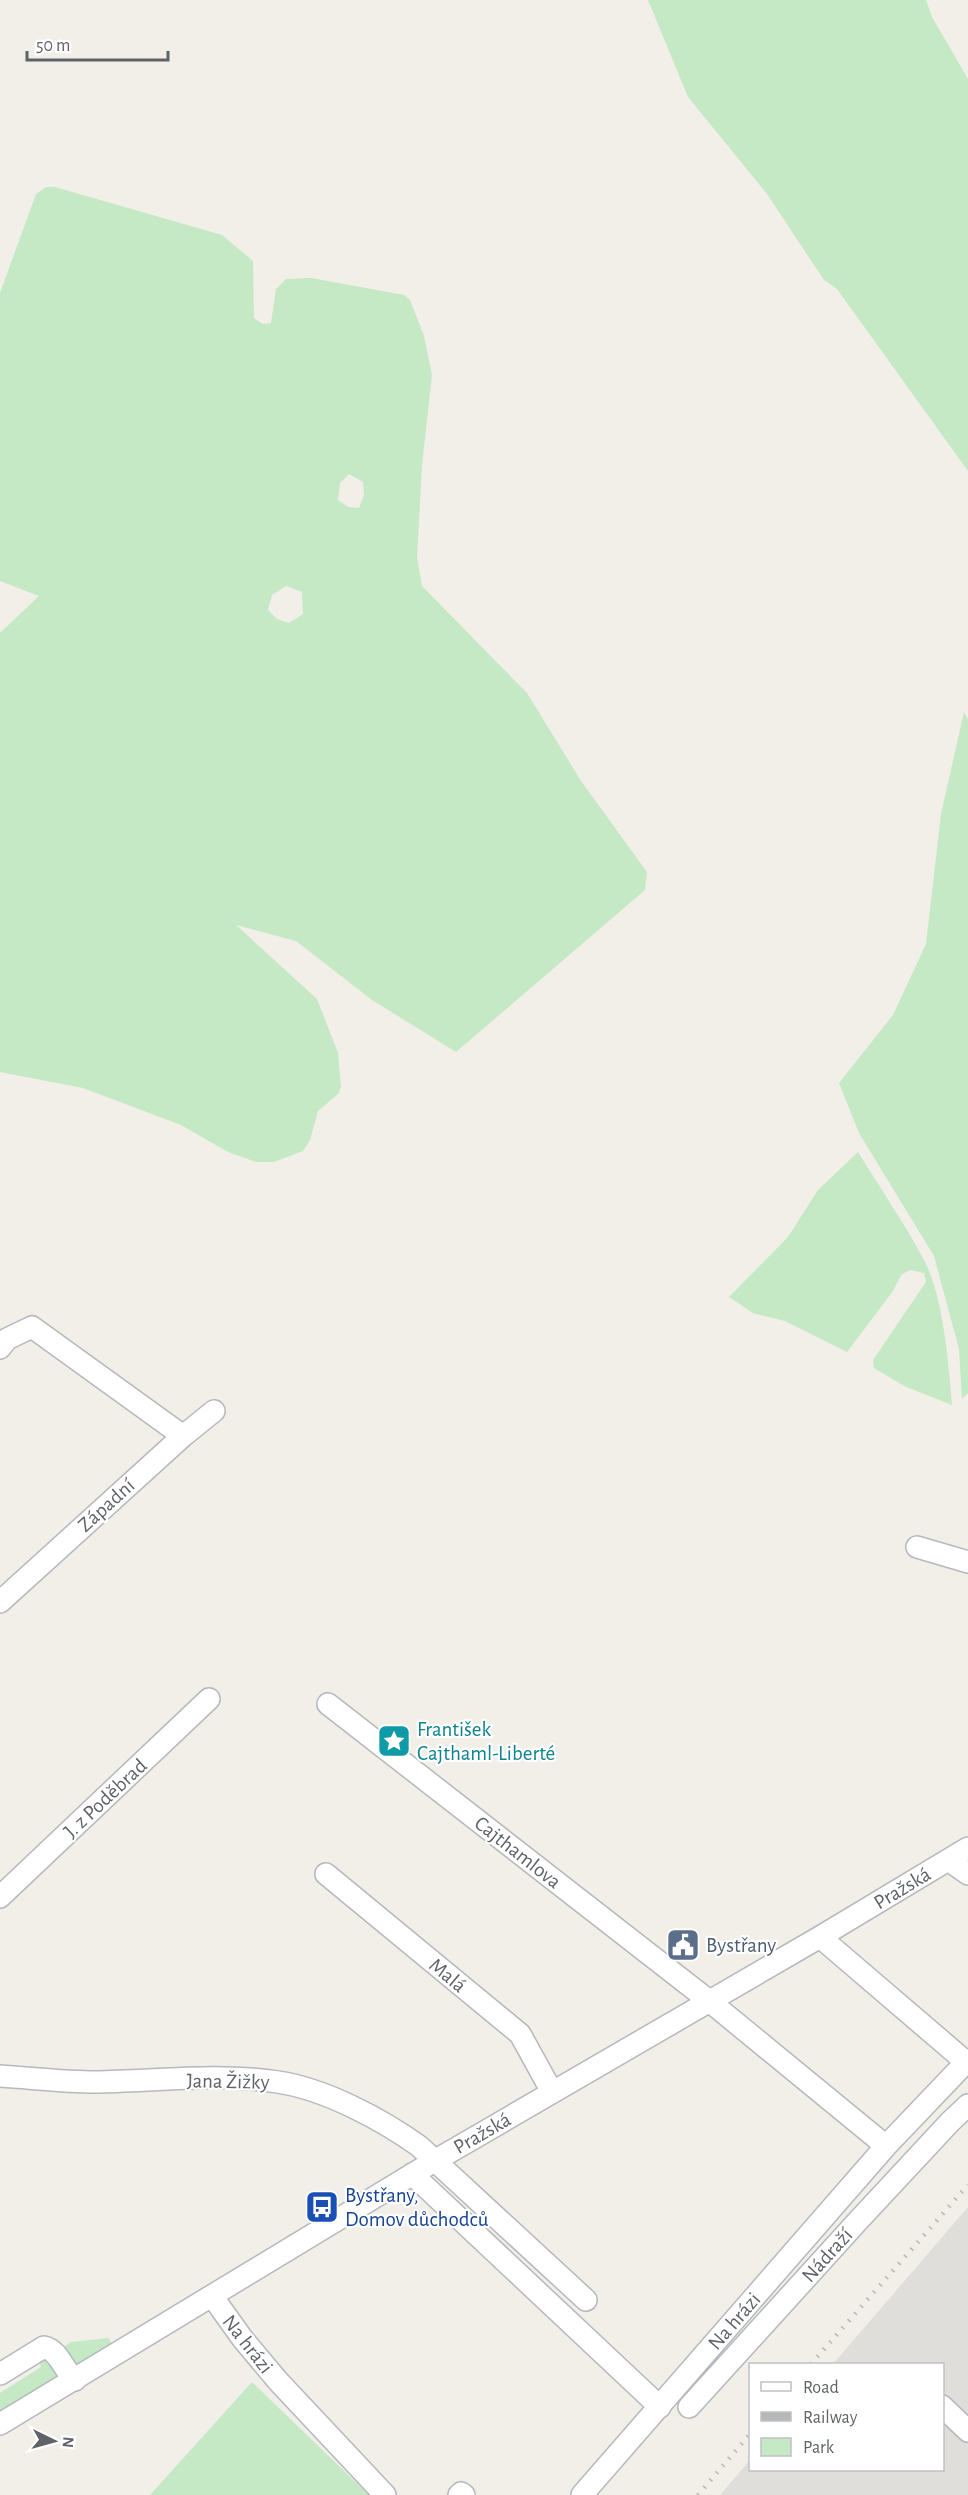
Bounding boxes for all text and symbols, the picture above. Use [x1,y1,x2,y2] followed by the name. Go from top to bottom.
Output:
[27,24,168,62] scale bar
[36,37,70,55] text: 50 m
[74,1474,139,1536] street label: Západní
[417,1719,555,1764] place label: František Cajthaml-Liberté
[376,1723,412,1759] place icon: František Cajthaml-Liberté
[60,1755,151,1842] street label: J. z Poděbrad
[470,1812,565,1893] street label: Cajthamlova
[870,1863,935,1913] street label: Pražská
[665,1927,701,1963] public building icon: Bystřany
[706,1935,776,1956] place label: Bystřany
[425,1954,470,1997] street label: Malá
[186,2068,270,2093] street label: Jana Žižky
[450,2109,515,2158] street label: Pražská
[345,2185,489,2230] place label: Bystřany, Domov důchodců
[304,2189,340,2225] bus stop icon: Bystřany, Domov důchodců
[798,2224,857,2286] street label: Nádraží
[704,2289,765,2354] street label: Na hrázi
[218,2311,277,2377] street label: Na hrázi
[749,2363,944,2471] legend
[803,2379,839,2397] text: Road
[803,2409,858,2427] text: Railway
[24,2411,84,2471] north arrow
[59,2436,76,2448] text: N
[803,2439,835,2457] text: Park

